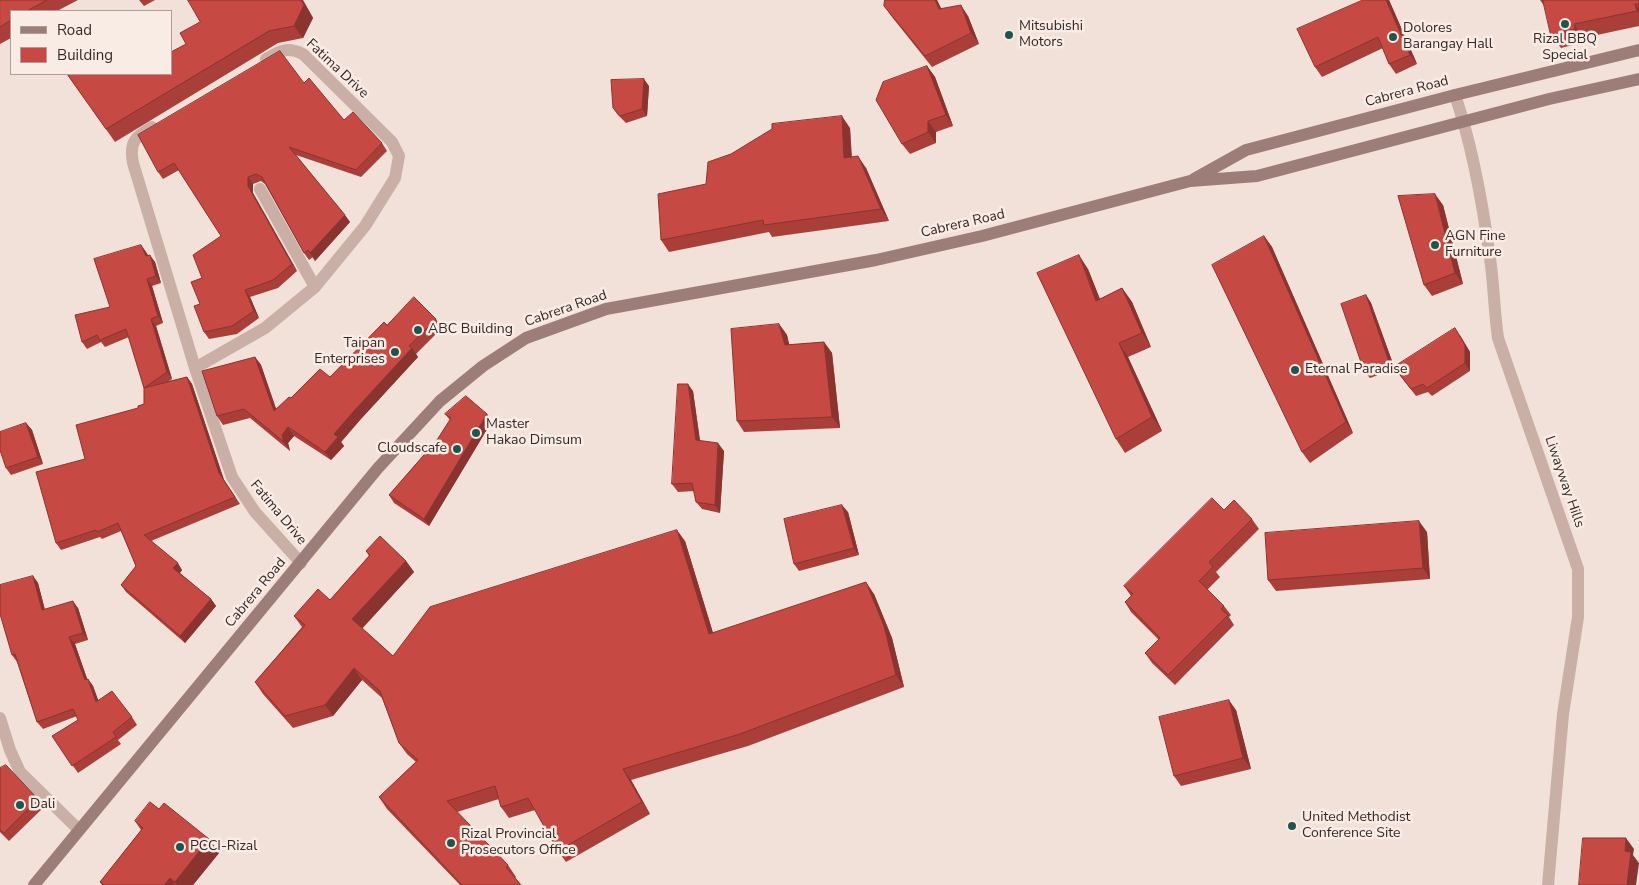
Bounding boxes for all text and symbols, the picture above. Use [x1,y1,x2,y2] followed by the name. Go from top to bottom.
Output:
[10,10,172,75] legend
[1559,18,1571,30] marker: Rizal BBQ Special
[1019,19,1083,52] place label: Mitsubishi Motors
[57,20,92,40] text: Road
[1403,21,1493,54] place label: Dolores Barangay Hall
[1003,29,1015,41] marker: Mitsubishi Motors
[1387,31,1399,43] marker: Dolores Barangay Hall
[1533,32,1597,64] place label: Rizal BBQ Special
[302,36,372,102] street label: Fatima Drive
[57,45,113,65] text: Building
[1363,73,1451,111] street label: Cabrera Road
[919,206,1007,242] street label: Cabrera Road
[1445,229,1505,262] place label: AGN Fine Furniture
[1429,239,1441,251] marker: AGN Fine Furniture
[523,287,609,331] street label: Cabrera Road
[428,322,513,338] place label: ABC Building
[412,324,424,336] marker: ABC Building
[314,336,385,368] place label: Taipan Enterprises
[389,346,401,358] marker: Taipan Enterprises
[1305,362,1407,378] place label: Eternal Paradise
[1289,364,1301,376] marker: Eternal Paradise
[486,417,582,450] place label: Master Hakao Dimsum
[470,427,482,439] marker: Master Hakao Dimsum
[1540,434,1588,530] street label: Liwayway Hills
[377,441,447,457] place label: Cloudscafe
[451,443,463,455] marker: Cloudscafe
[246,477,310,549] street label: Fatima Drive
[222,555,290,631] street label: Cabrera Road
[30,797,55,813] place label: Dali
[14,799,26,811] marker: Dali
[1302,810,1410,842] place label: United Methodist Conference Site
[1286,820,1298,832] marker: United Methodist Conference Site
[461,827,576,860] place label: Rizal Provincial Prosecutors Office
[445,837,457,849] marker: Rizal Provincial Prosecutors Office
[190,839,257,855] place label: PCCI-Rizal
[174,841,186,853] marker: PCCI-Rizal

